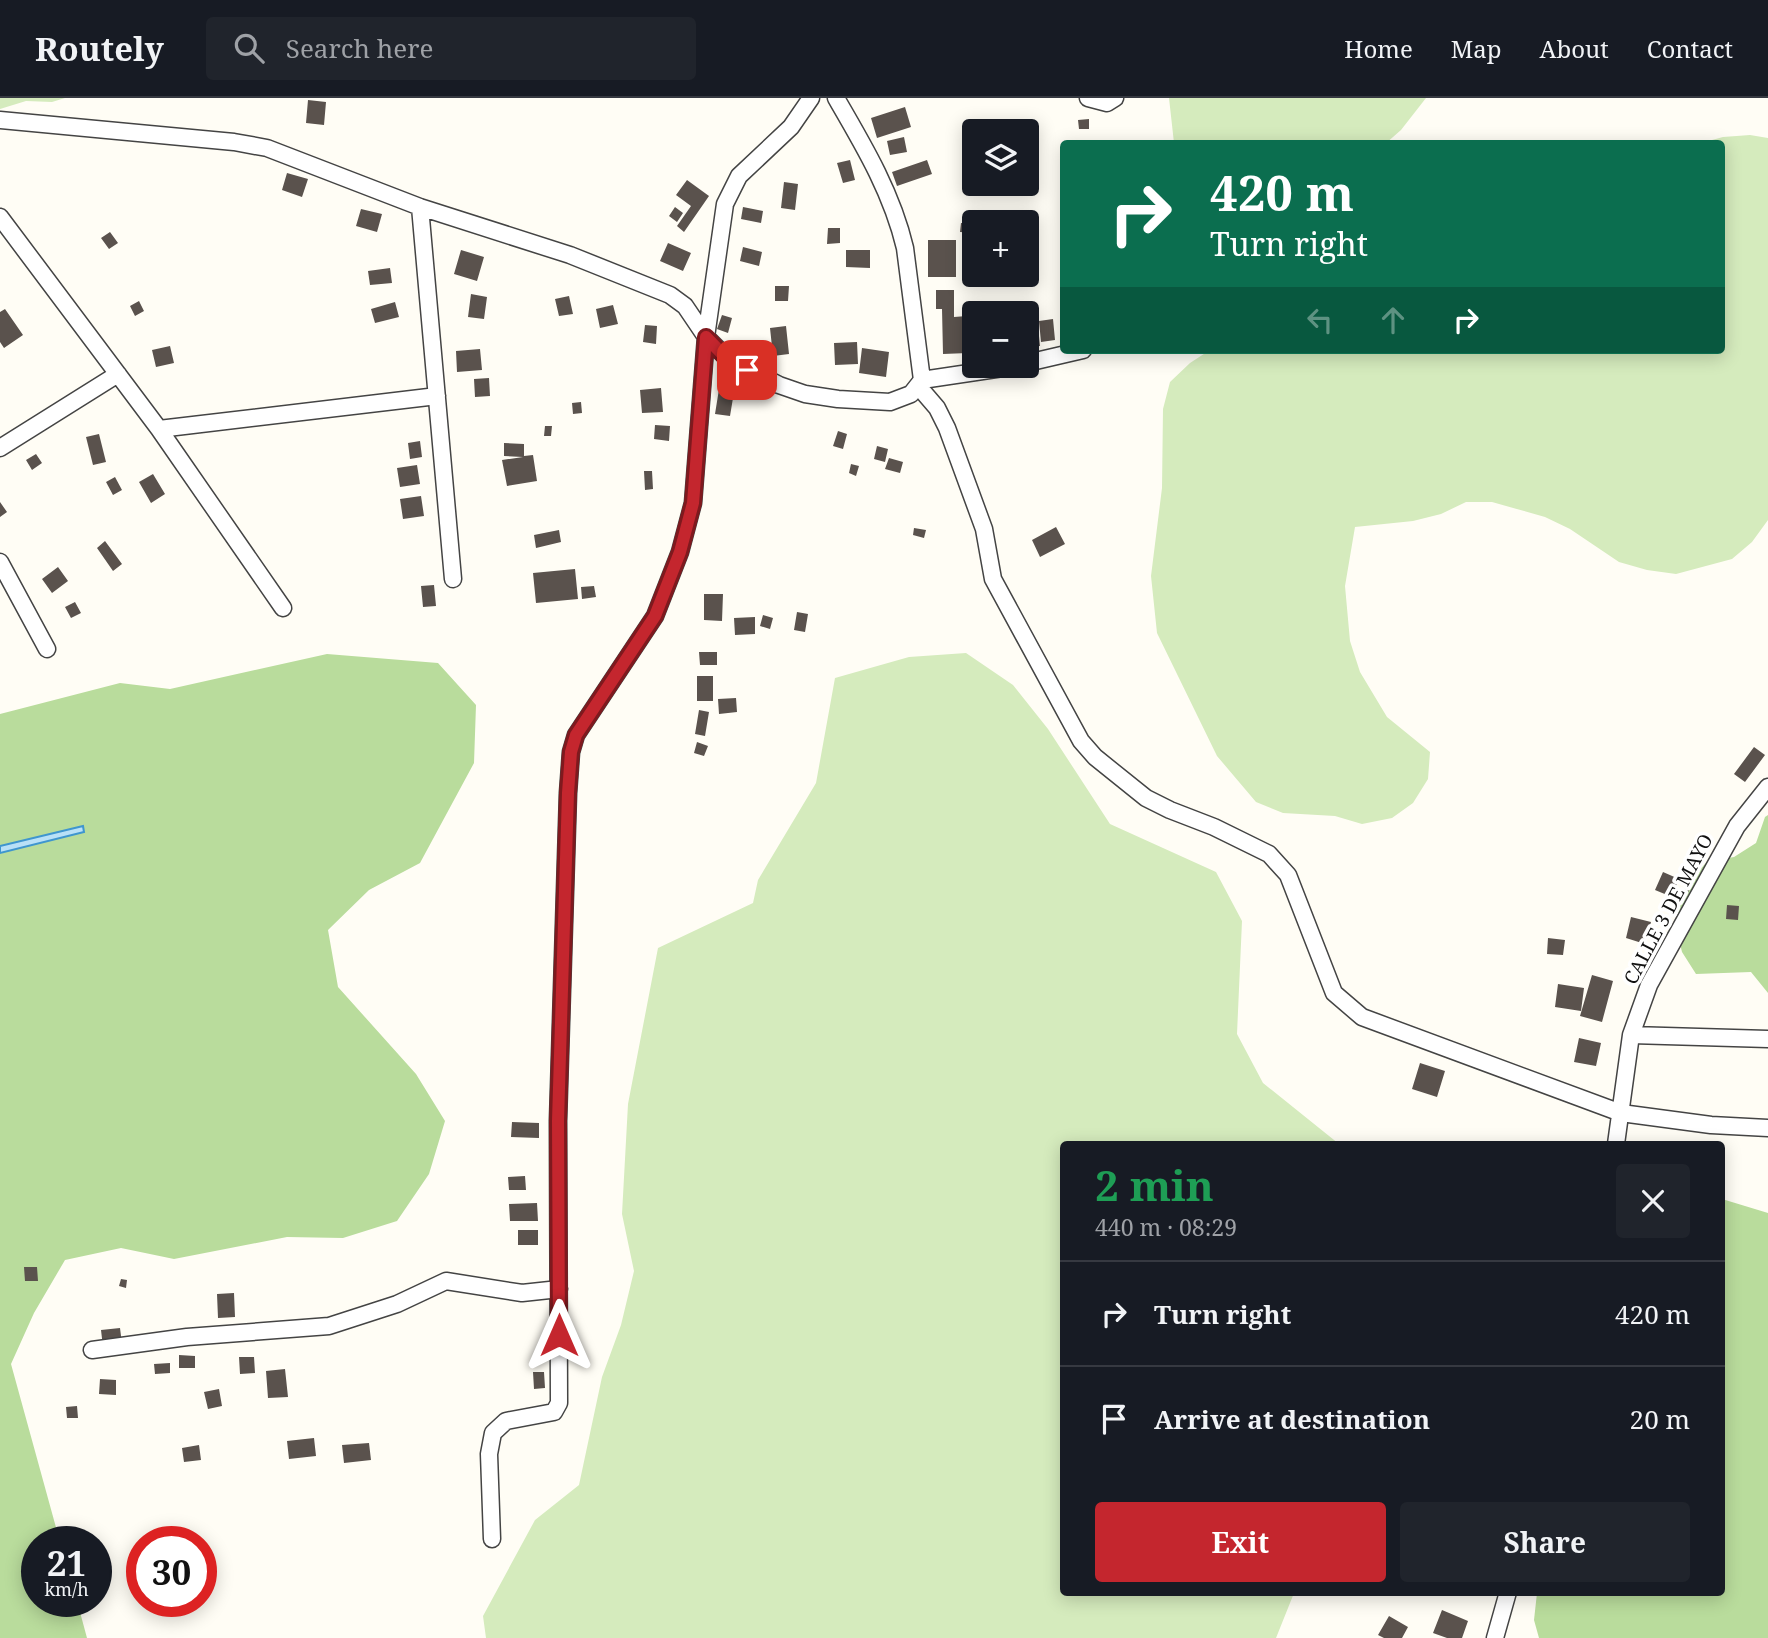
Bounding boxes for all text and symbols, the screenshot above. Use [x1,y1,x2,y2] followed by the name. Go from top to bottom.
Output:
[206,17,696,80] search box
[35,26,164,71] text: Routely
[230,29,268,67] icon: search
[286,30,433,66] text: Search here
[1344,32,1413,65] text: Home
[1451,32,1502,65] text: Map
[1540,32,1609,65] text: About
[1647,32,1733,65] text: Contact
[962,119,1039,378] map controls
[962,119,1039,196] button: layers
[1210,159,1354,225] text: 420 m
[1095,168,1186,259] icon: right
[962,210,1039,287] button: +
[1210,222,1368,265] text: Turn right
[962,301,1039,378] button: −
[1301,301,1339,339] icon: left
[1374,301,1412,339] icon: ahead
[1447,301,1485,339] icon: right
[717,340,777,400] pin
[728,351,766,389] icon: arrive
[1617,829,1719,989] street label: CALLE 3 DE MAYO
[1095,1156,1214,1213] text: 2 min
[1616,1164,1690,1238] button: close
[1095,1211,1237,1243] text: 440 m · 08:29
[1095,1295,1133,1333] icon: right
[1154,1296,1291,1332] text: Turn right
[1615,1296,1690,1332] text: 420 m
[522,1298,596,1372] position arrow
[1095,1400,1133,1438] icon: arrive
[1154,1401,1430,1437] text: Arrive at destination
[1630,1401,1690,1437] text: 20 m
[1095,1502,1386,1582] button: Exit
[1400,1502,1690,1582] button: Share
[126,1526,217,1617] speed limit sign: 30
[47,1539,86,1586] text: 21
[44,1577,89,1601] text: km/h

